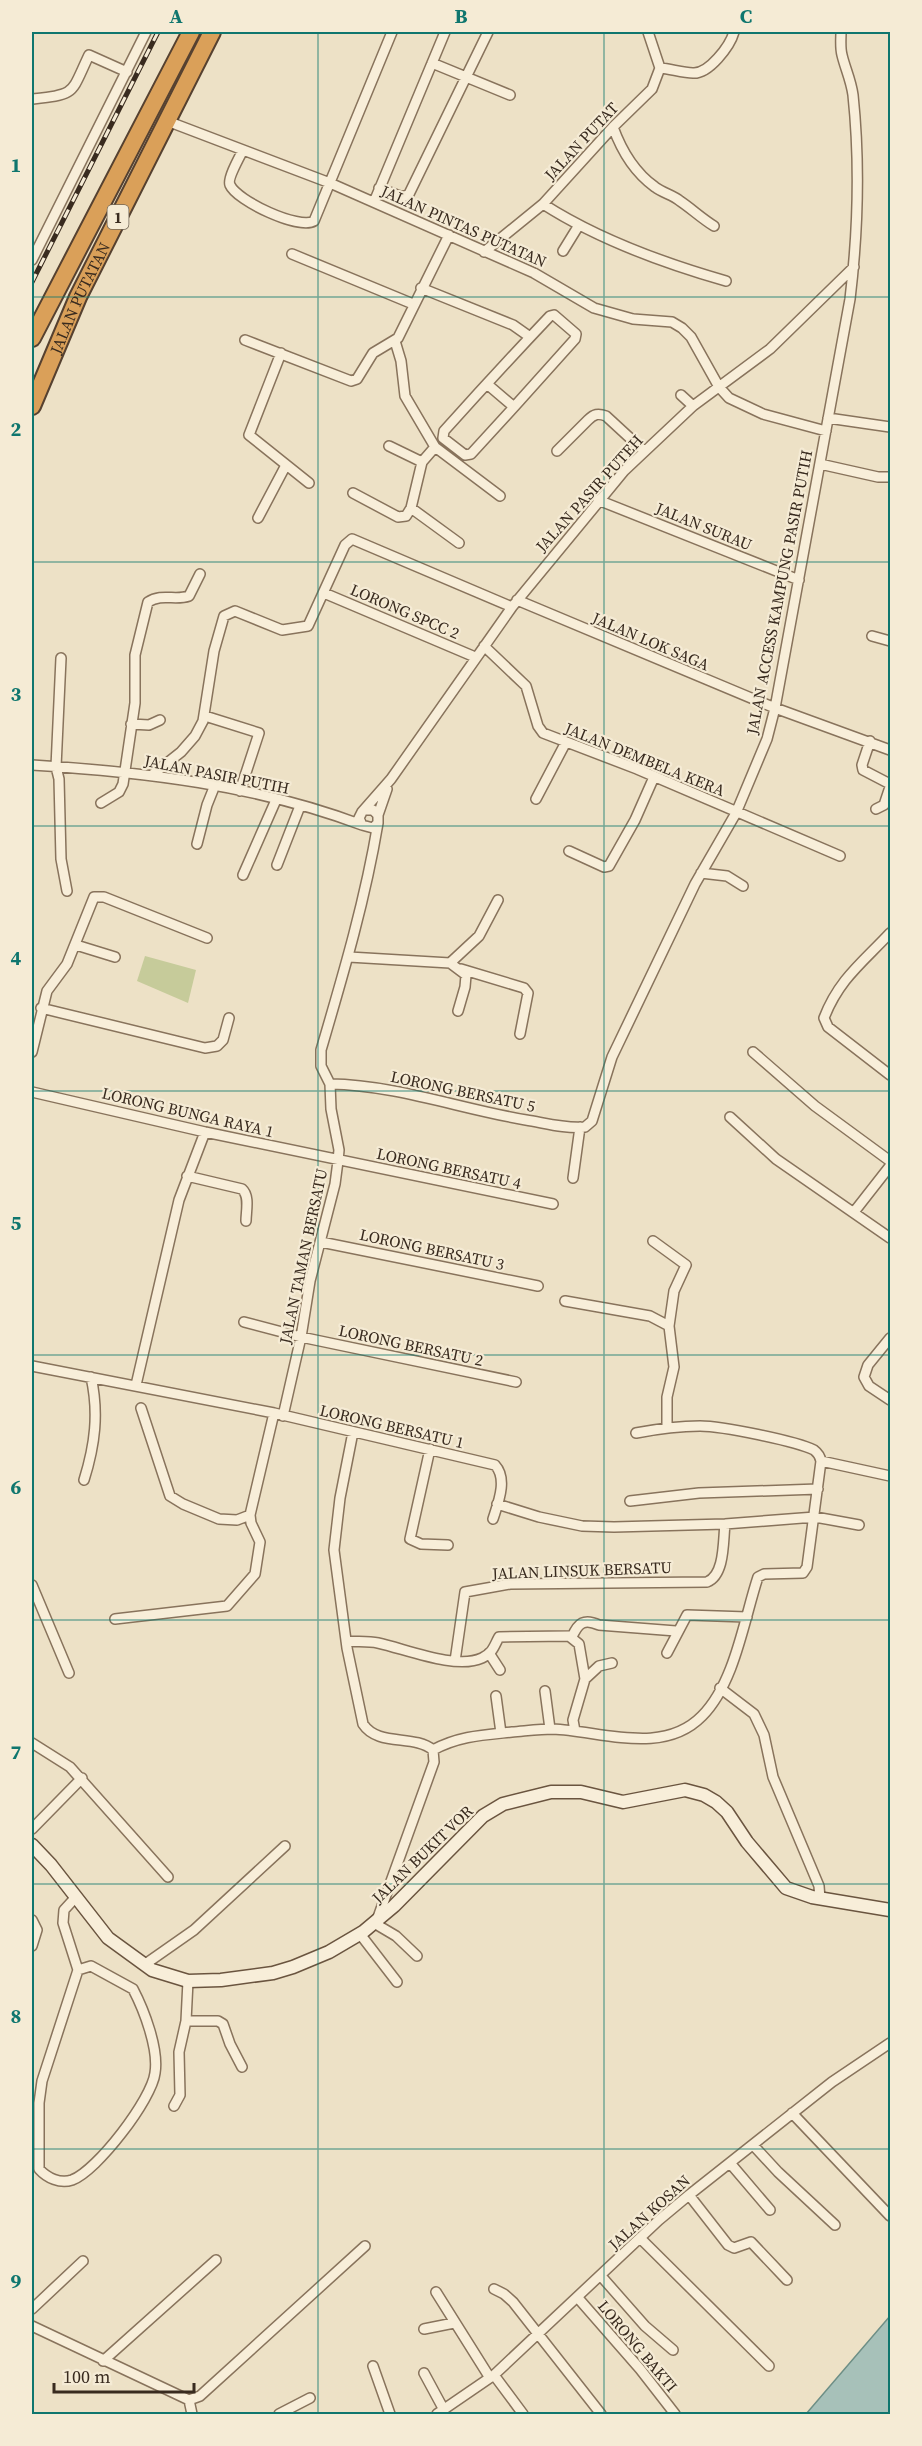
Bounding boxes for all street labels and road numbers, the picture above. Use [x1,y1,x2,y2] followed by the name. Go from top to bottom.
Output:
[538,97,623,186] street label: JALAN PUTAT
[377,179,550,273] street label: JALAN PINTAS PUTATAN
[108,205,128,229] road number: 1
[44,238,115,358] street label: JALAN PUTATAN
[530,430,648,557] street label: JALAN PASIR PUTEH
[740,448,817,737] street label: JALAN ACCESS KAMPUNG PASIR PUTIH
[652,496,756,555] street label: JALAN SURAU
[347,578,463,644] street label: LORONG SPCC 2
[588,606,713,676] street label: JALAN LOK SAGA
[561,716,729,801] street label: JALAN DEMBELA KERA
[142,749,291,799] street label: JALAN PASIR PUTIH
[389,1065,537,1117] street label: LORONG BERSATU 5
[100,1082,276,1142] street label: LORONG BUNGA RAYA 1
[375,1142,523,1194] street label: LORONG BERSATU 4
[273,1166,332,1347] street label: JALAN TAMAN BERSATU
[358,1223,506,1275] street label: LORONG BERSATU 3
[337,1319,485,1371] street label: LORONG BERSATU 2
[318,1399,466,1453] street label: LORONG BERSATU 1
[491,1556,673,1584] street label: JALAN LINSUK BERSATU
[366,1800,478,1909] street label: JALAN BUKIT VOR
[603,2169,695,2255] street label: JALAN KOSAN
[593,2295,683,2397] street label: LORONG BAKTI

